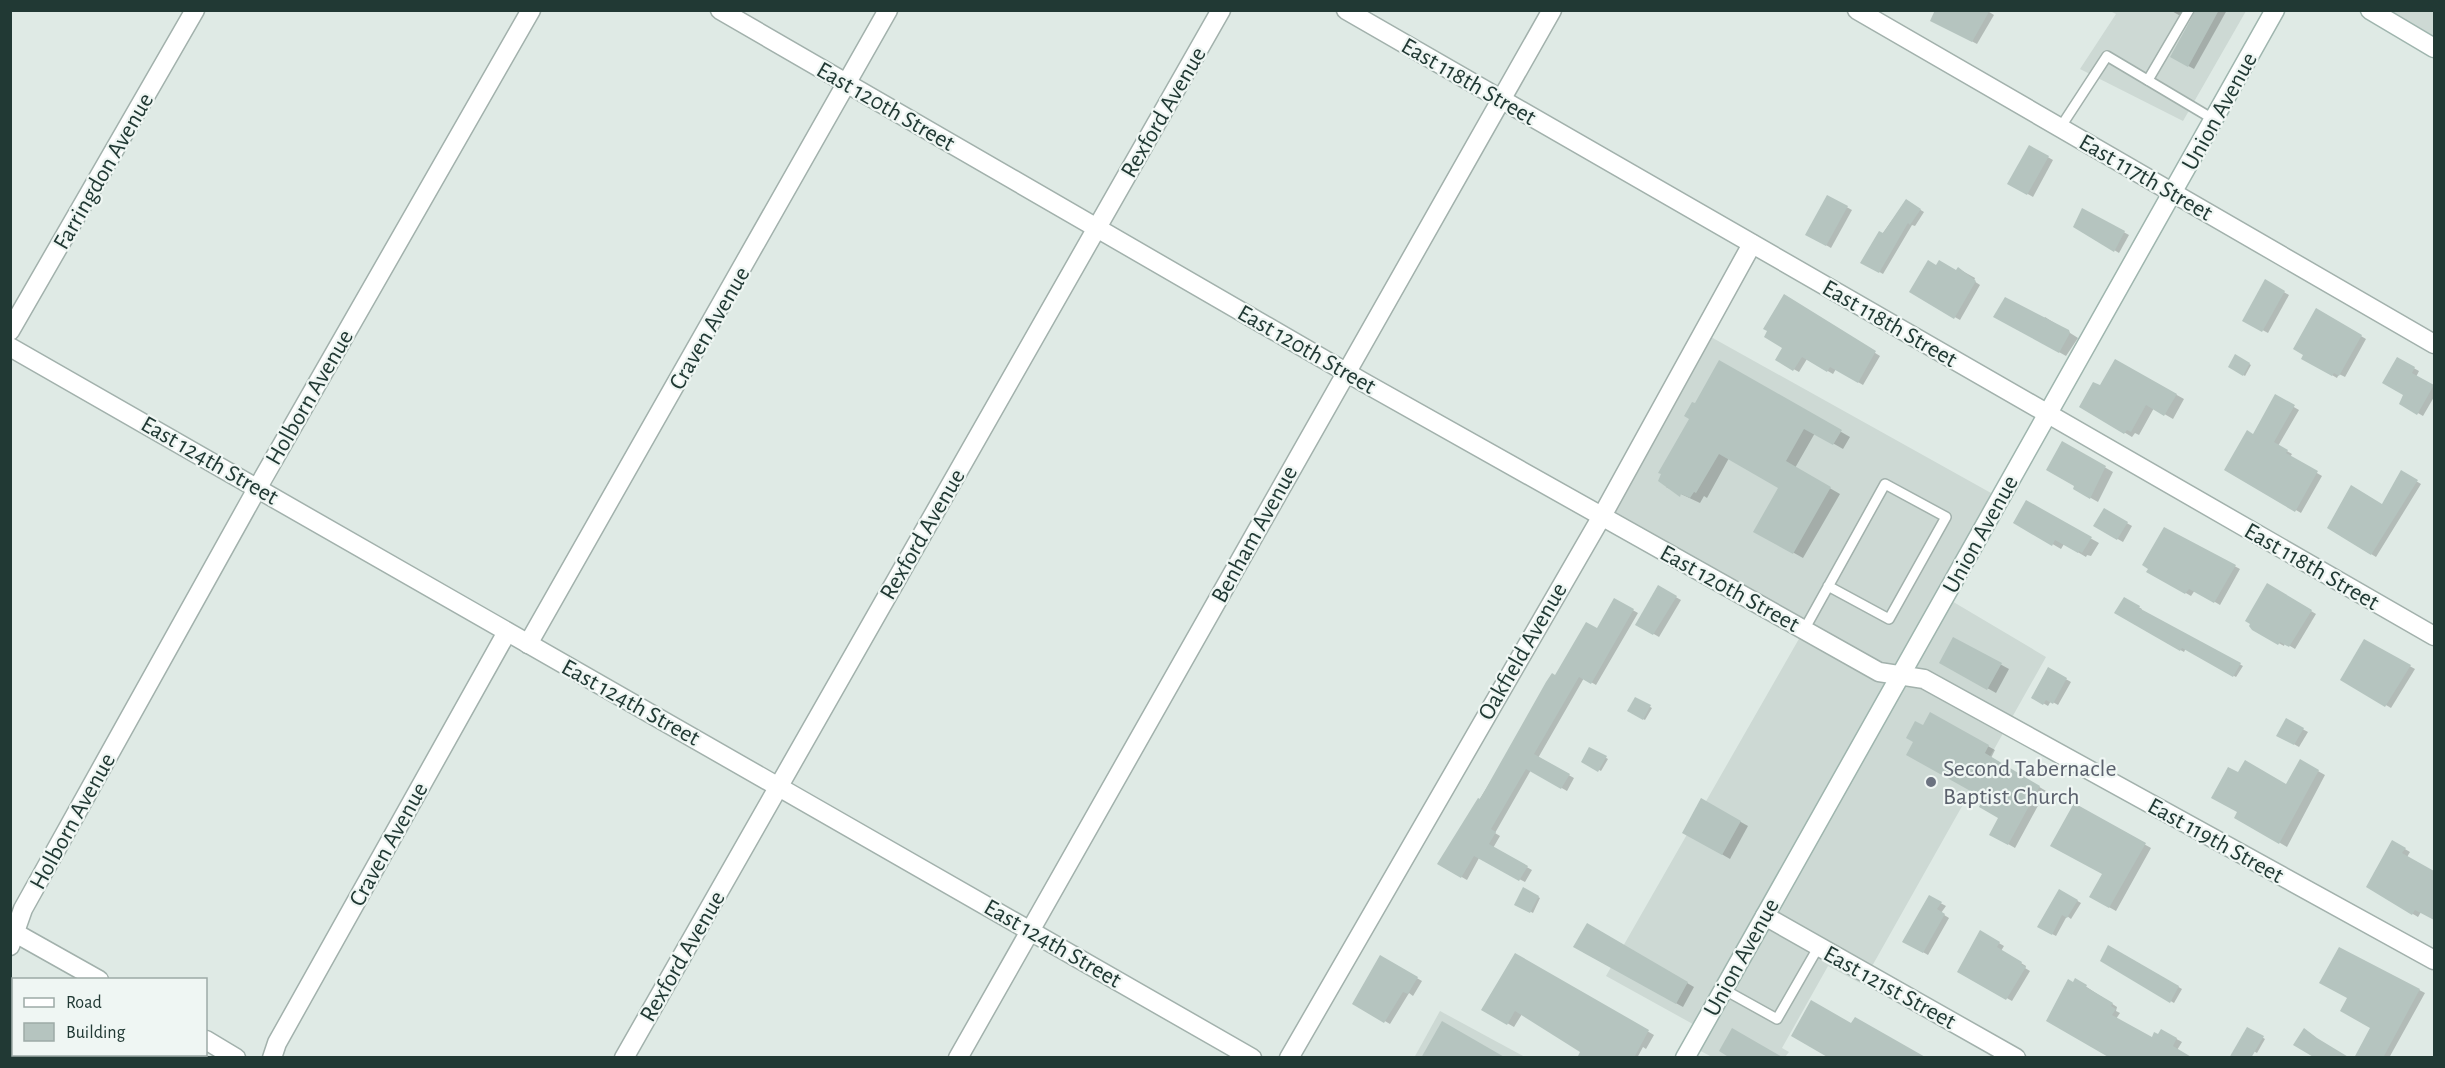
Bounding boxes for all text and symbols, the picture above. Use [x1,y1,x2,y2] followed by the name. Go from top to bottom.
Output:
[1397,34,1540,130] street label: East 118th Street
[1117,43,1211,182] street label: Rexford Avenue
[2178,49,2262,174] street label: Union Avenue
[812,58,959,156] street label: East 120th Street
[49,89,158,254] street label: Farringdon Avenue
[2075,130,2217,226] street label: East 117th Street
[665,263,755,394] street label: Craven Avenue
[1818,276,1961,372] street label: East 118th Street
[1233,301,1380,399] street label: East 120th Street
[262,326,358,469] street label: Holborn Avenue
[137,412,282,510] street label: East 124th Street
[1207,462,1302,607] street label: Benham Avenue
[876,465,970,604] street label: Rexford Avenue
[1939,472,2023,597] street label: Union Avenue
[2240,519,2383,615] street label: East 118th Street
[1656,541,1803,637] street label: East 120th Street
[1474,579,1572,724] street label: Oakfield Avenue
[557,655,704,751] street label: East 124th Street
[26,749,120,894] street label: Holborn Avenue
[1943,757,2117,809] place label: Second Tabernacle Baptist Church
[1924,775,1938,789] marker: Second Tabernacle Baptist Church
[345,779,433,910] street label: Craven Avenue
[2144,794,2288,888] street label: East 119th Street
[636,887,730,1026] street label: Rexford Avenue
[980,895,1125,993] street label: East 124th Street
[1700,895,1784,1020] street label: Union Avenue
[1819,942,1960,1034] street label: East 121st Street
[12,978,207,1056] legend
[66,994,102,1012] text: Road
[66,1024,126,1042] text: Building

